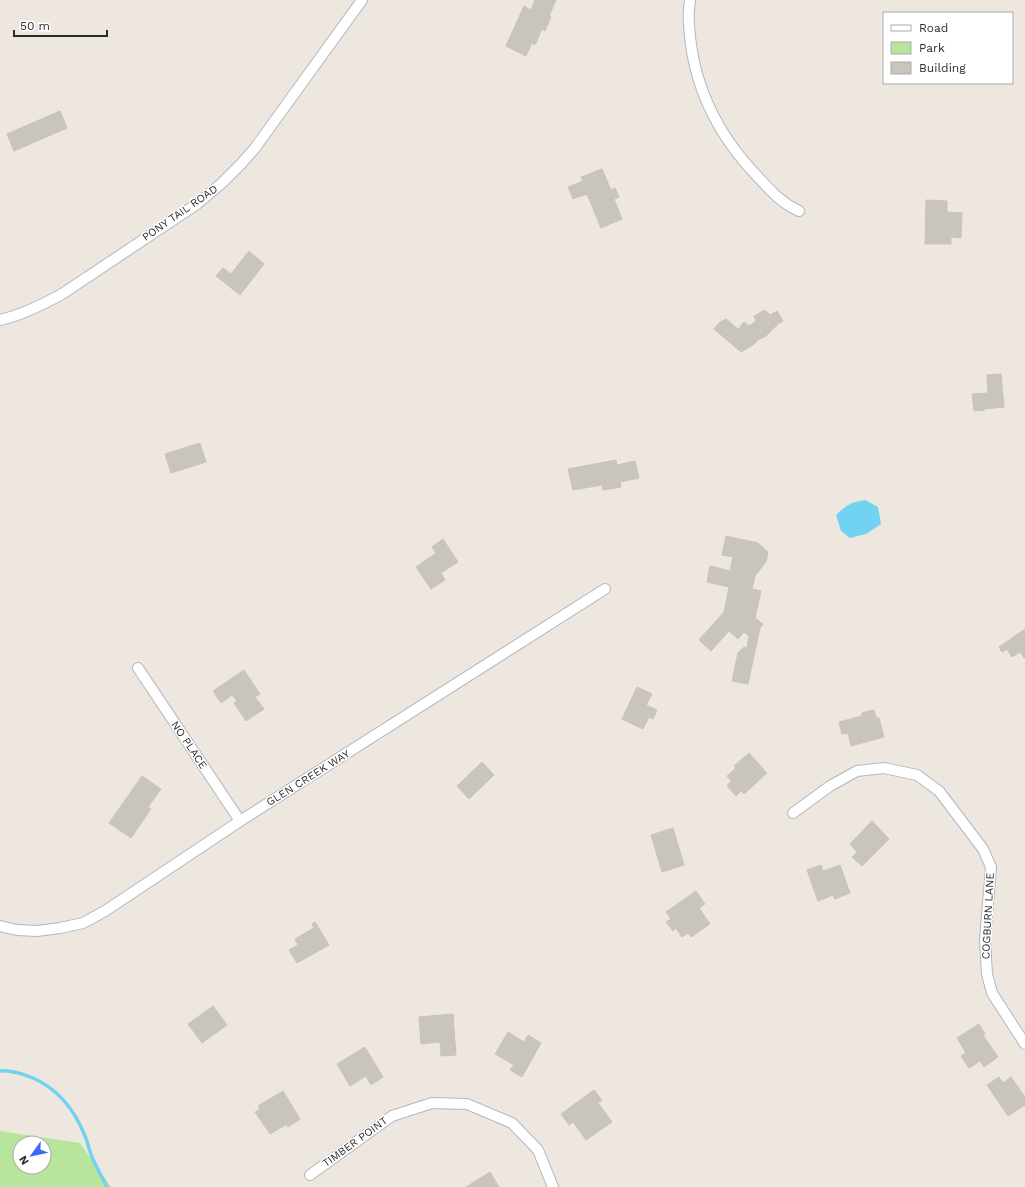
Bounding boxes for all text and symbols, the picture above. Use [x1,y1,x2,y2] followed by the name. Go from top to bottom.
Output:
[14,12,107,38] scale bar
[883,12,1013,84] legend
[20,19,50,33] text: 50 m
[919,21,948,35] text: Road
[919,41,945,55] text: Park
[919,61,966,75] text: Building
[140,182,220,244] street label: PONY TAIL ROAD
[168,719,210,771] street label: NO PLACE
[264,747,353,809] street label: GLEN CREEK WAY
[979,872,997,960] street label: COGBURN LANE
[320,1114,390,1170] street label: TIMBER POINT
[12,1135,52,1175] north arrow
[16,1153,32,1167] text: N

